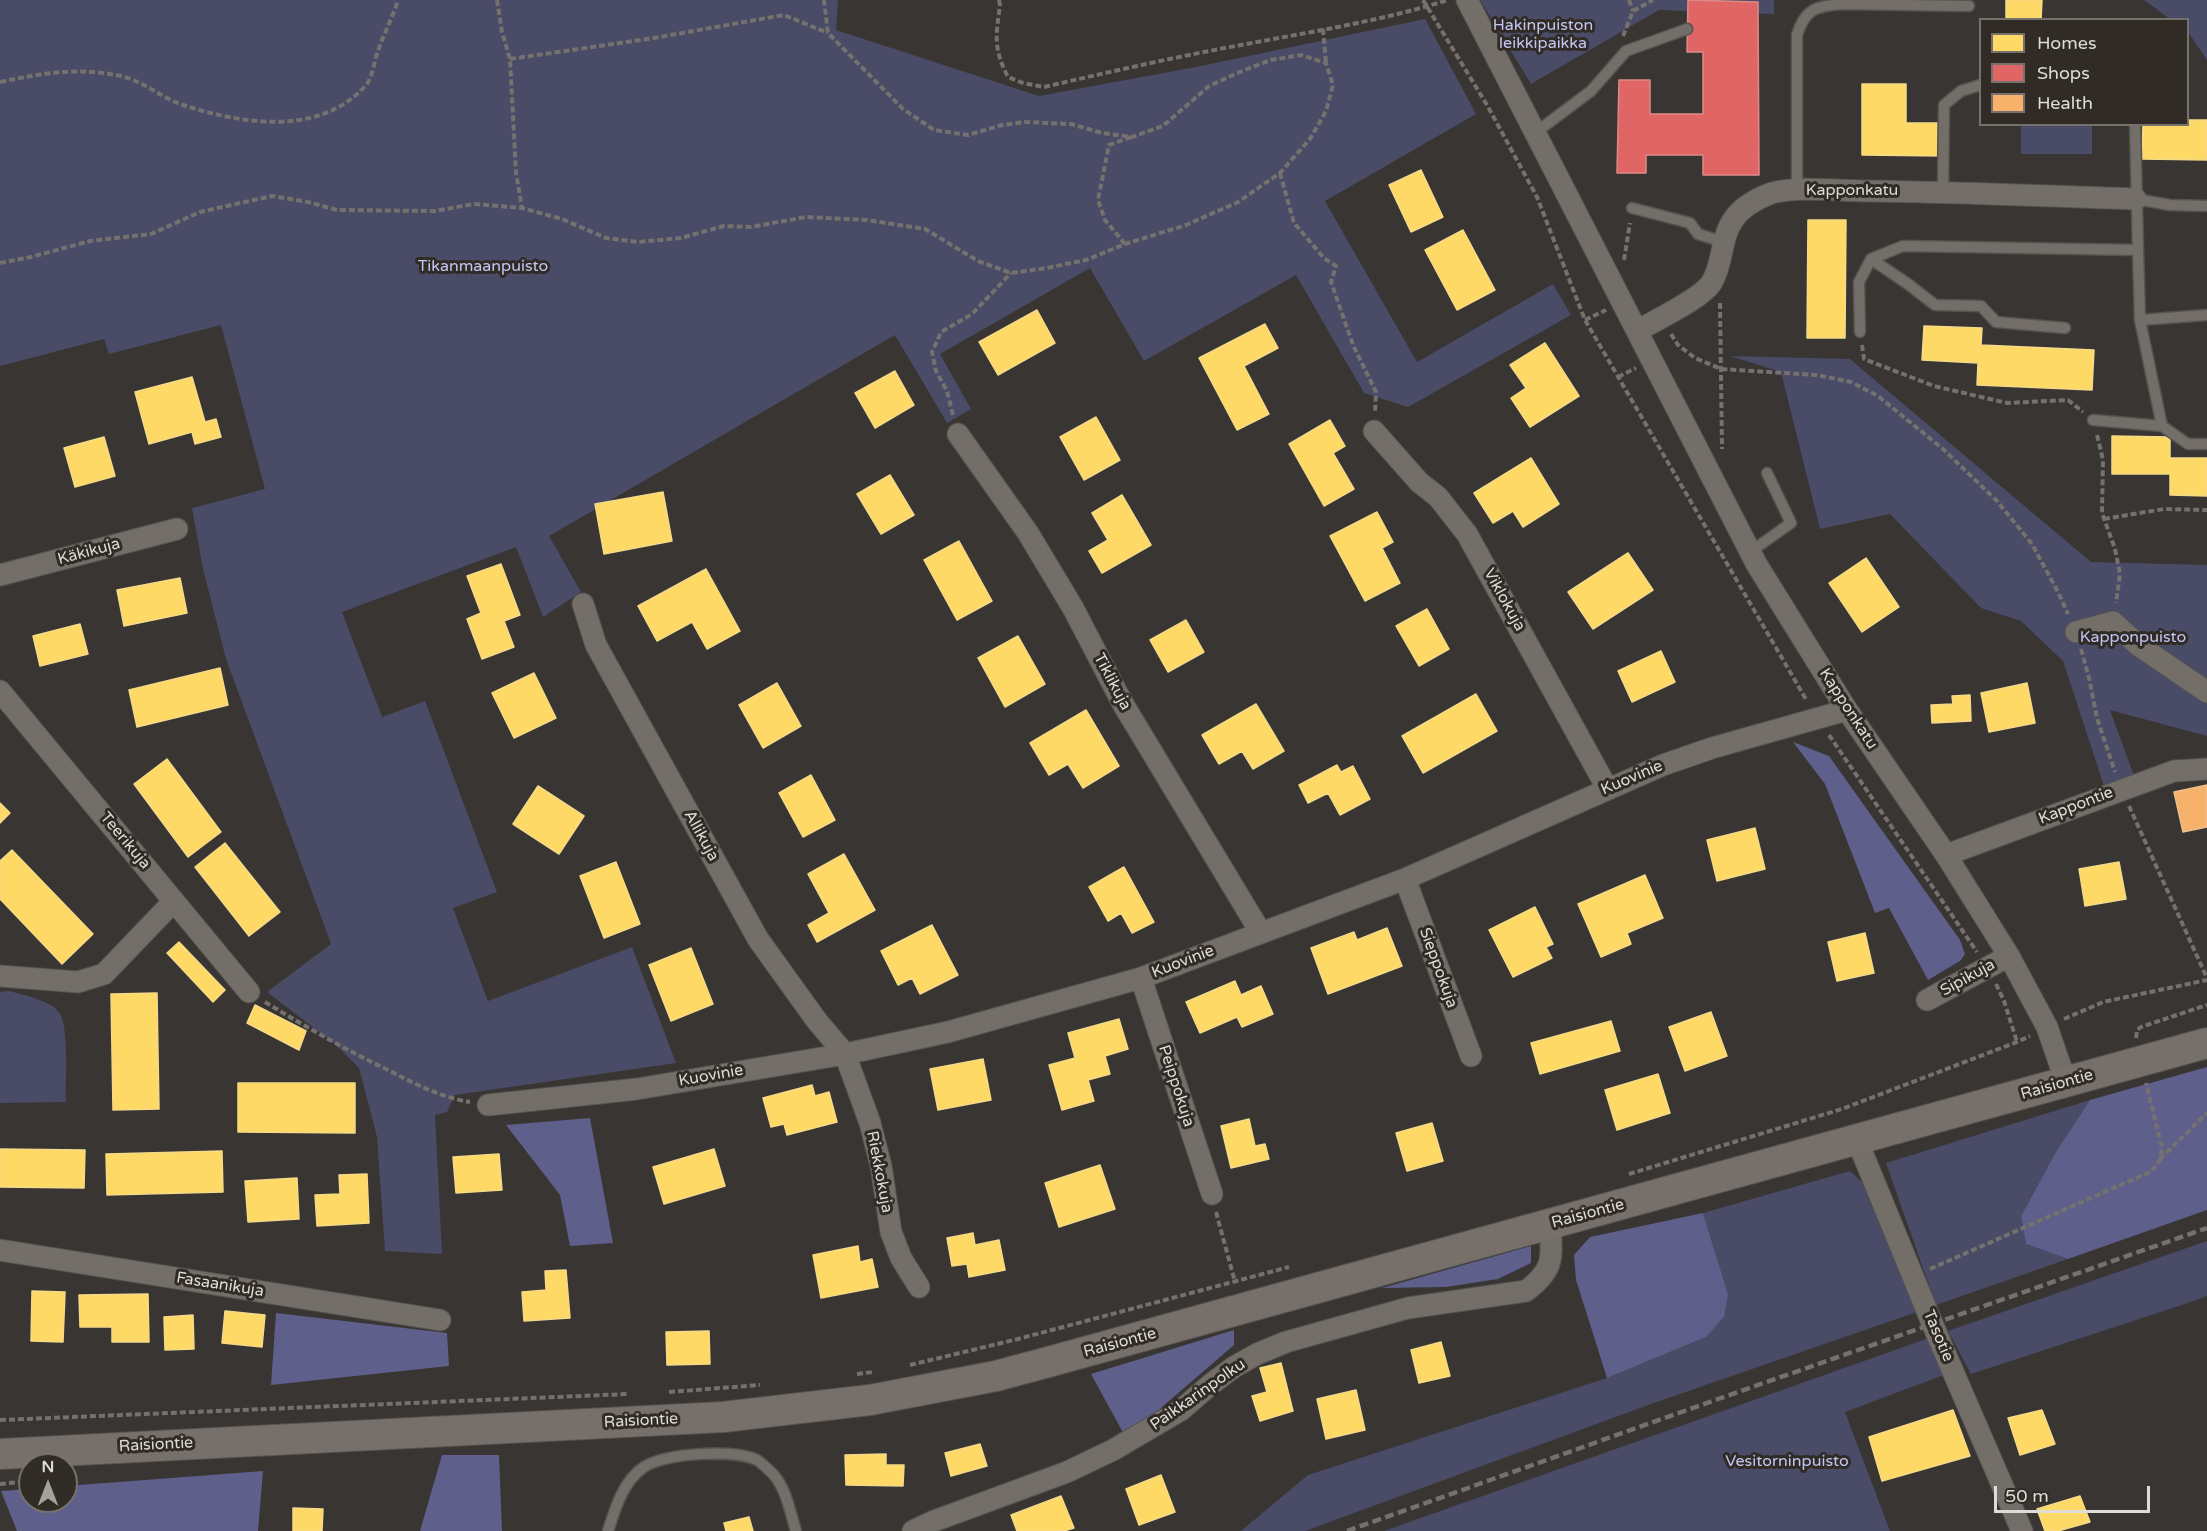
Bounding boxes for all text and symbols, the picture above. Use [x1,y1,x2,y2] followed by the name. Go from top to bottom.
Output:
[1493,16,1593,54] park label: Hakinpuiston leikkipaikka
[1979,18,2189,126] legend
[2037,32,2097,54] text: Homes
[2037,62,2090,84] text: Shops
[2037,92,2093,114] text: Health
[1806,181,1898,201] street label: Kapponkatu
[418,257,548,277] park label: Tikanmaanpuisto
[56,534,122,570] street label: Käkikuja
[1479,565,1529,635] street label: Viklokuja
[2080,628,2186,648] park label: Kapponpuisto
[1089,650,1135,714] street label: Tiklikuja
[1815,665,1881,753] street label: Kapponkatu
[1598,756,1666,800] street label: Kuovinie
[2036,783,2116,829] street label: Kappontie
[679,807,723,865] street label: Allikuja
[96,809,154,873] street label: Teerikuja
[1415,925,1461,1011] street label: Sieppokuja
[1149,941,1217,983] street label: Kuovinie
[1937,955,1999,1001] street label: Sipikuja
[1154,1043,1198,1129] street label: Peippokuja
[677,1061,745,1091] street label: Kuovinie
[2019,1066,2095,1104] street label: Raisiontie
[862,1129,896,1215] street label: Riekkokuja
[1550,1195,1626,1233] street label: Raisiontie
[175,1269,265,1301] street label: Fasaanikuja
[1919,1307,1957,1365] street label: Tasotie
[1082,1324,1158,1362] street label: Raisiontie
[1147,1355,1249,1435] street label: Paikkarinpolku
[603,1409,679,1433] street label: Raisiontie
[118,1433,194,1457] street label: Raisiontie
[1725,1452,1849,1472] park label: Vesitorninpuisto
[18,1453,78,1513] north arrow
[42,1457,54,1477] text: N
[1997,1474,2153,1512] scale bar
[2005,1485,2049,1507] text: 50 m

